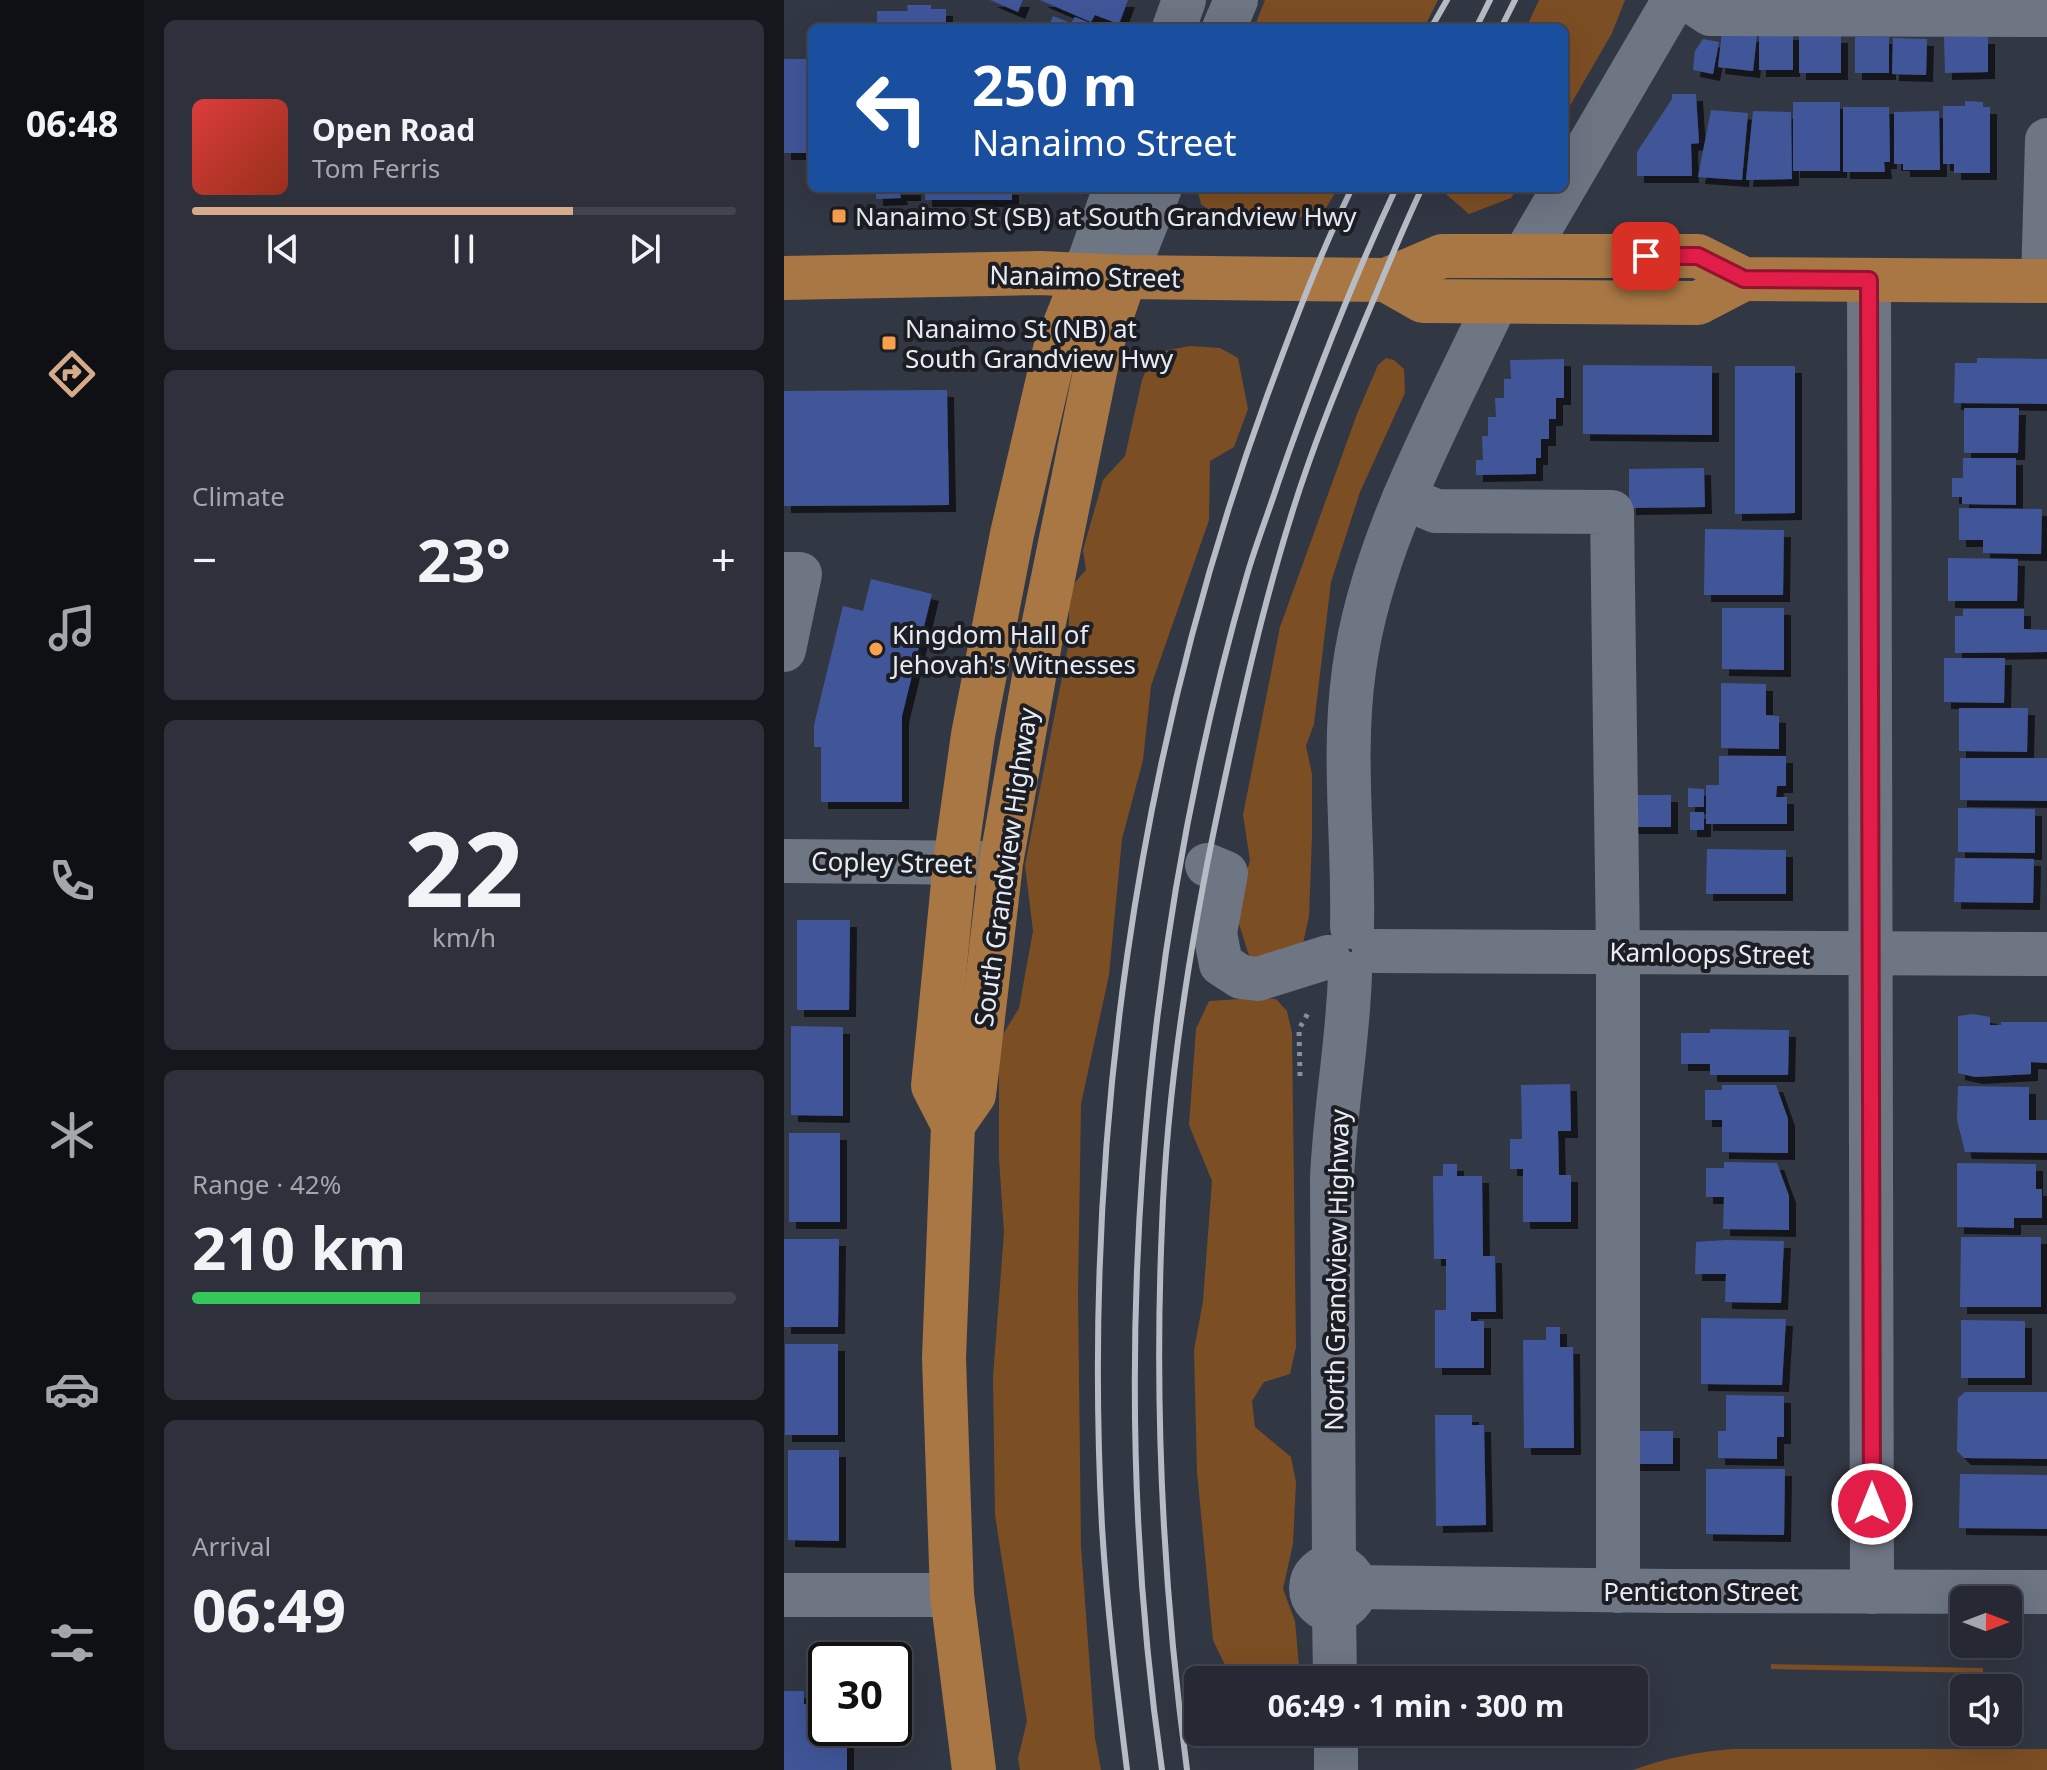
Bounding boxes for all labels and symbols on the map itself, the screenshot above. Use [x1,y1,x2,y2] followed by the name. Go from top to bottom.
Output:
[855,198,1357,234] place label: Nanaimo St (SB) at South Grandview Hwy
[830,207,848,225] marker: Nanaimo St (SB) at South Grandview Hwy
[1612,222,1680,290] pin
[989,256,1181,296] street label: Nanaimo Street
[905,310,1174,376] place label: Nanaimo St (NB) at South Grandview Hwy
[880,334,898,352] marker: Nanaimo St (NB) at South Grandview Hwy
[889,616,1136,682] place label: Kingdom Hall of Jehovah's Witnesses
[867,640,885,658] marker: Kingdom Hall of Jehovah's Witnesses
[965,705,1045,1029] street label: South Grandview Highway
[811,843,973,881] street label: Copley Street
[1609,933,1811,973] street label: Kamloops Street
[1315,1108,1357,1431] street label: North Grandview Highway
[1830,1462,1914,1546] position arrow
[1603,1573,1799,1609] street label: Penticton Street
[1950,1586,2022,1658] north arrow
[808,1642,912,1746] speed limit sign: 30

